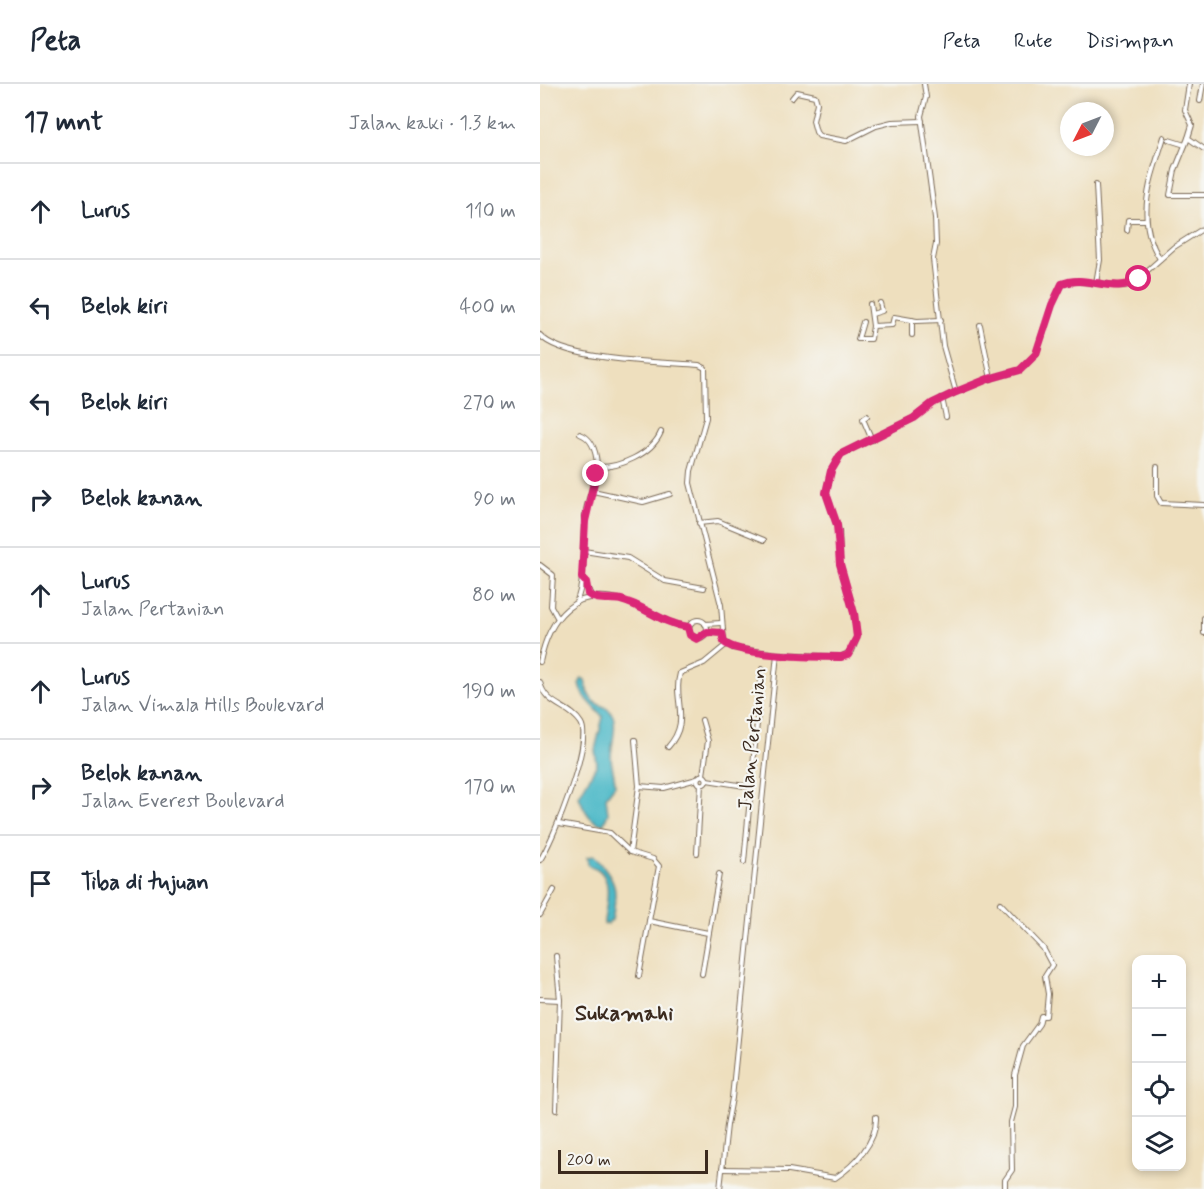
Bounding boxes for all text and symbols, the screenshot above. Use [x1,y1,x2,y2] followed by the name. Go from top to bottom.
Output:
[30,23,81,60] text: Peta
[943,27,981,55] text: Peta
[1014,27,1053,55] text: Rute
[1086,27,1174,55] text: Disimpan
[1060,102,1114,156] north arrow
[24,106,103,140] text: 17 mnt
[348,110,516,137] text: Jalan kaki · 1.3 km
[24,195,57,228] icon: ahead
[81,197,130,225] text: Lurus
[465,198,516,225] text: 110 m
[1125,265,1151,291] route start
[24,291,57,324] icon: left
[81,293,168,321] text: Belok kiri
[460,294,516,321] text: 400 m
[24,387,57,420] icon: left
[81,389,168,417] text: Belok kiri
[463,390,516,417] text: 270 m
[582,460,608,486] route end
[24,483,57,516] icon: right
[81,485,202,513] text: Belok kanan
[473,486,516,513] text: 90 m
[81,568,130,596] text: Lurus
[24,579,57,612] icon: ahead
[472,582,516,609] text: 80 m
[81,596,225,623] text: Jalan Pertanian
[81,664,130,692] text: Lurus
[732,666,774,812] street label: Jalan Pertanian
[24,675,57,708] icon: ahead
[462,678,516,705] text: 190 m
[81,692,324,719] text: Jalan Vimala Hills Boulevard
[81,760,202,788] text: Belok kanan
[24,771,57,804] icon: right
[464,774,516,801] text: 170 m
[81,788,285,815] text: Jalan Everest Boulevard
[24,867,57,900] icon: arrive
[81,869,209,897] text: Tiba di tujuan
[1132,955,1186,1171] map controls
[1132,955,1186,1009] button: +
[575,1000,673,1028] district label: Sukamahi
[1132,1009,1186,1063] button: −
[1132,1063,1186,1117] button: locate
[1132,1117,1186,1171] button: layers
[558,1147,708,1174] scale bar
[567,1150,611,1171] text: 200 m

